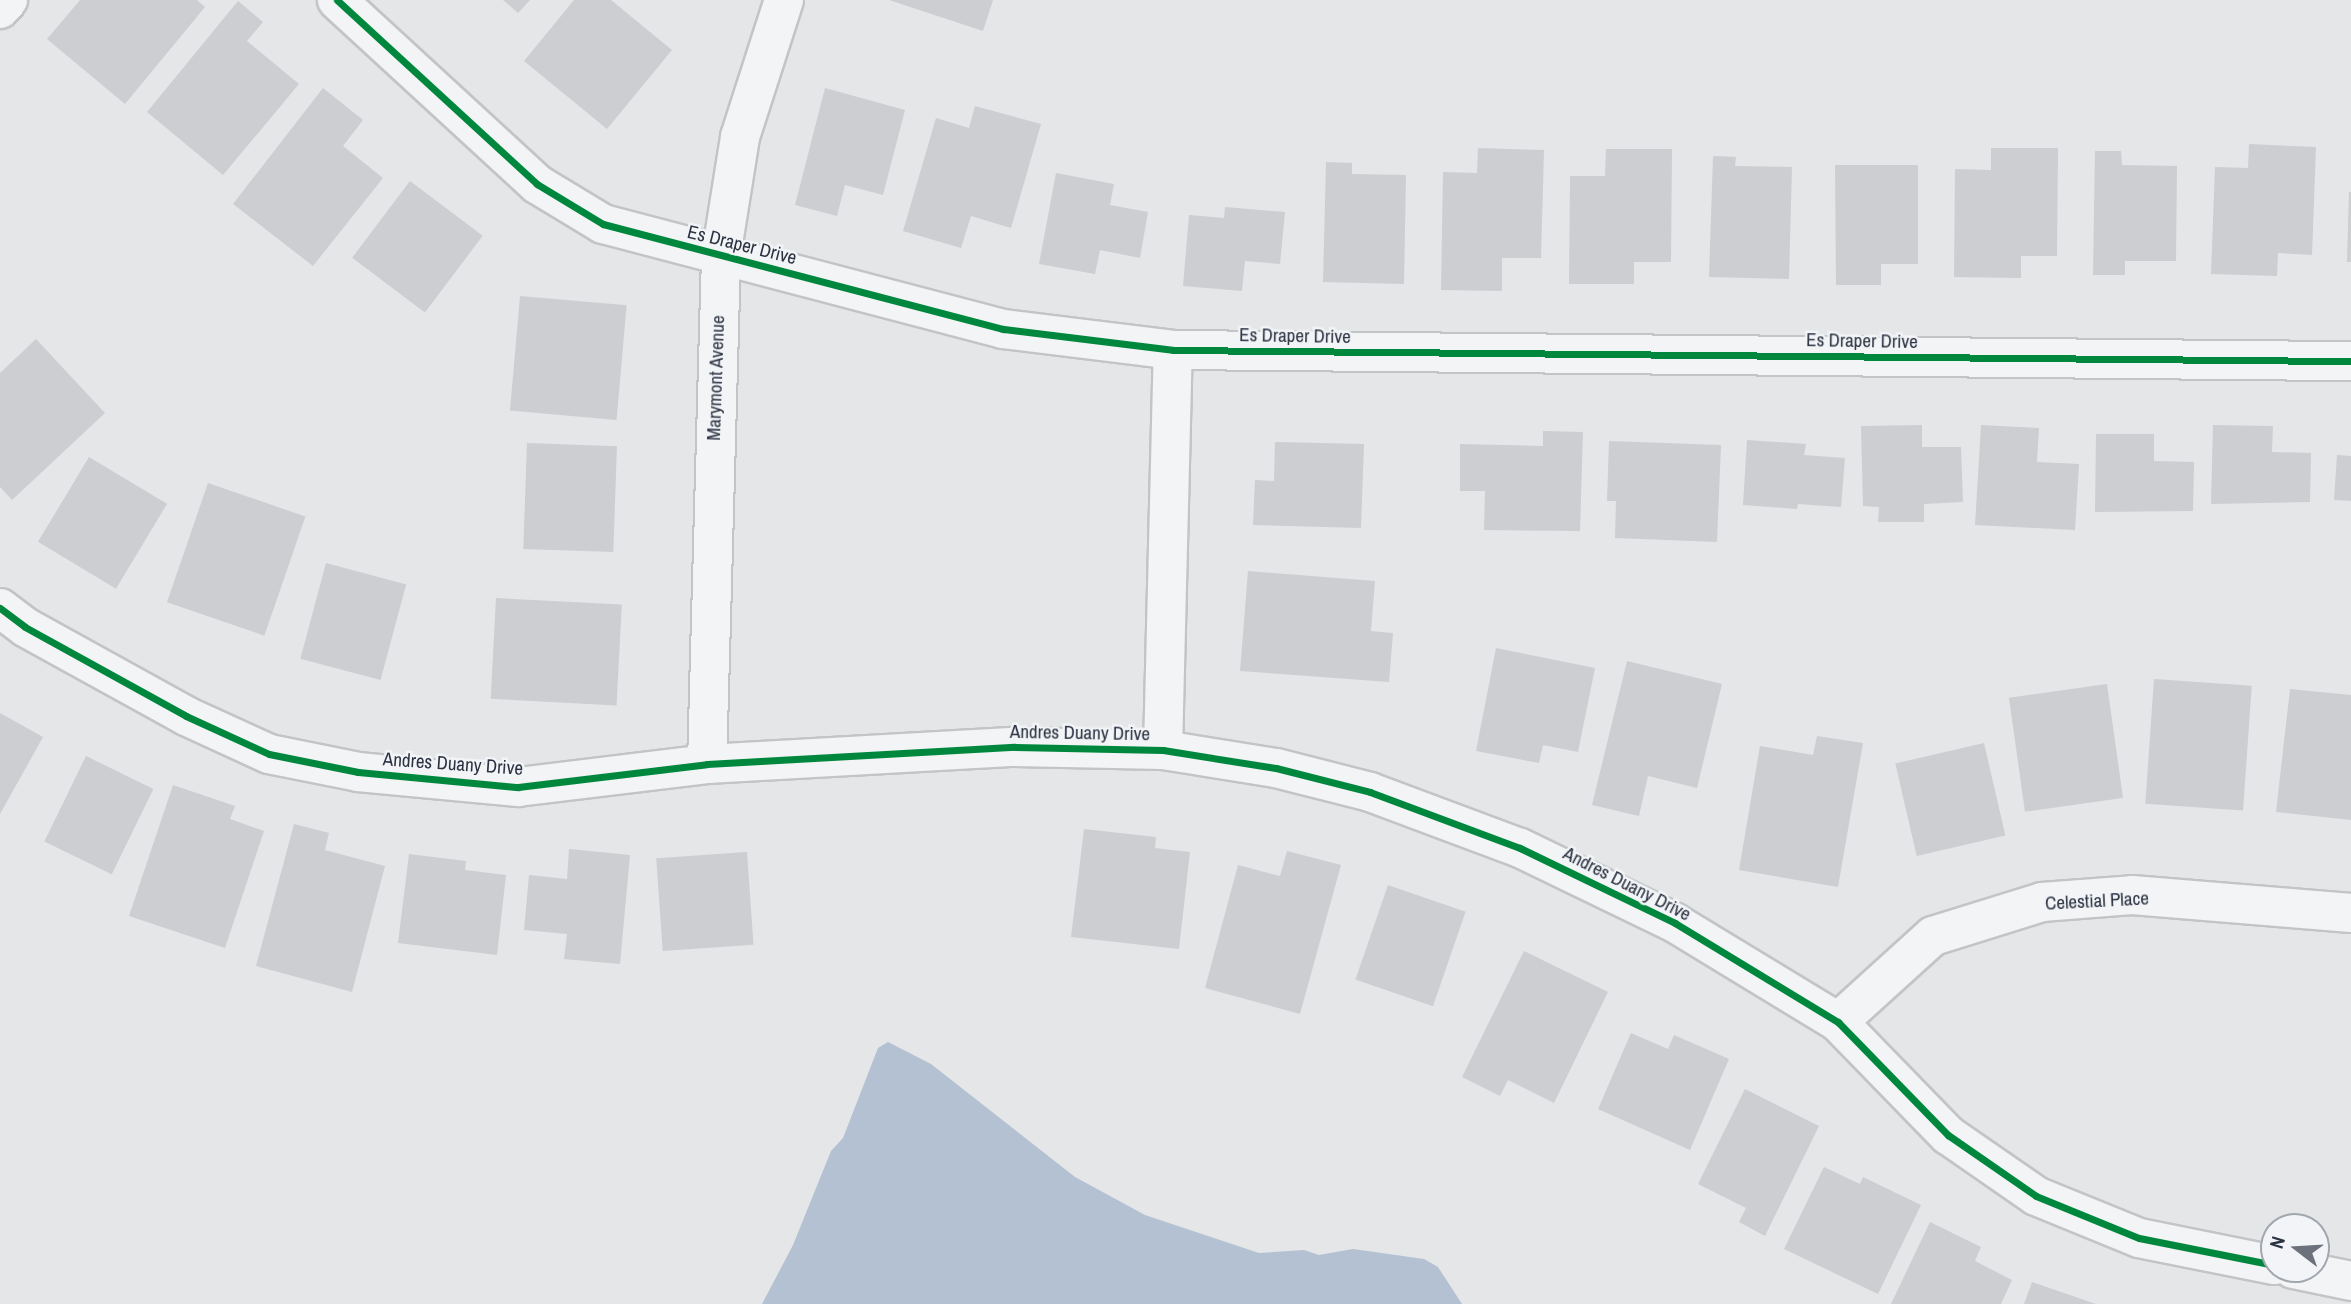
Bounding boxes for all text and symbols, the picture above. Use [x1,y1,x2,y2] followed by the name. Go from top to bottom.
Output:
[685,220,799,270] street label: Es Draper Drive
[702,315,730,441] street label: Marymont Avenue
[1239,324,1351,348] street label: Es Draper Drive
[1806,329,1918,353] street label: Es Draper Drive
[1010,720,1150,746] street label: Andres Duany Drive
[382,748,524,780] street label: Andres Duany Drive
[1559,842,1695,926] street label: Andres Duany Drive
[2045,887,2149,915] street label: Celestial Place
[2260,1213,2330,1283] north arrow
[2263,1233,2291,1252] text: N

